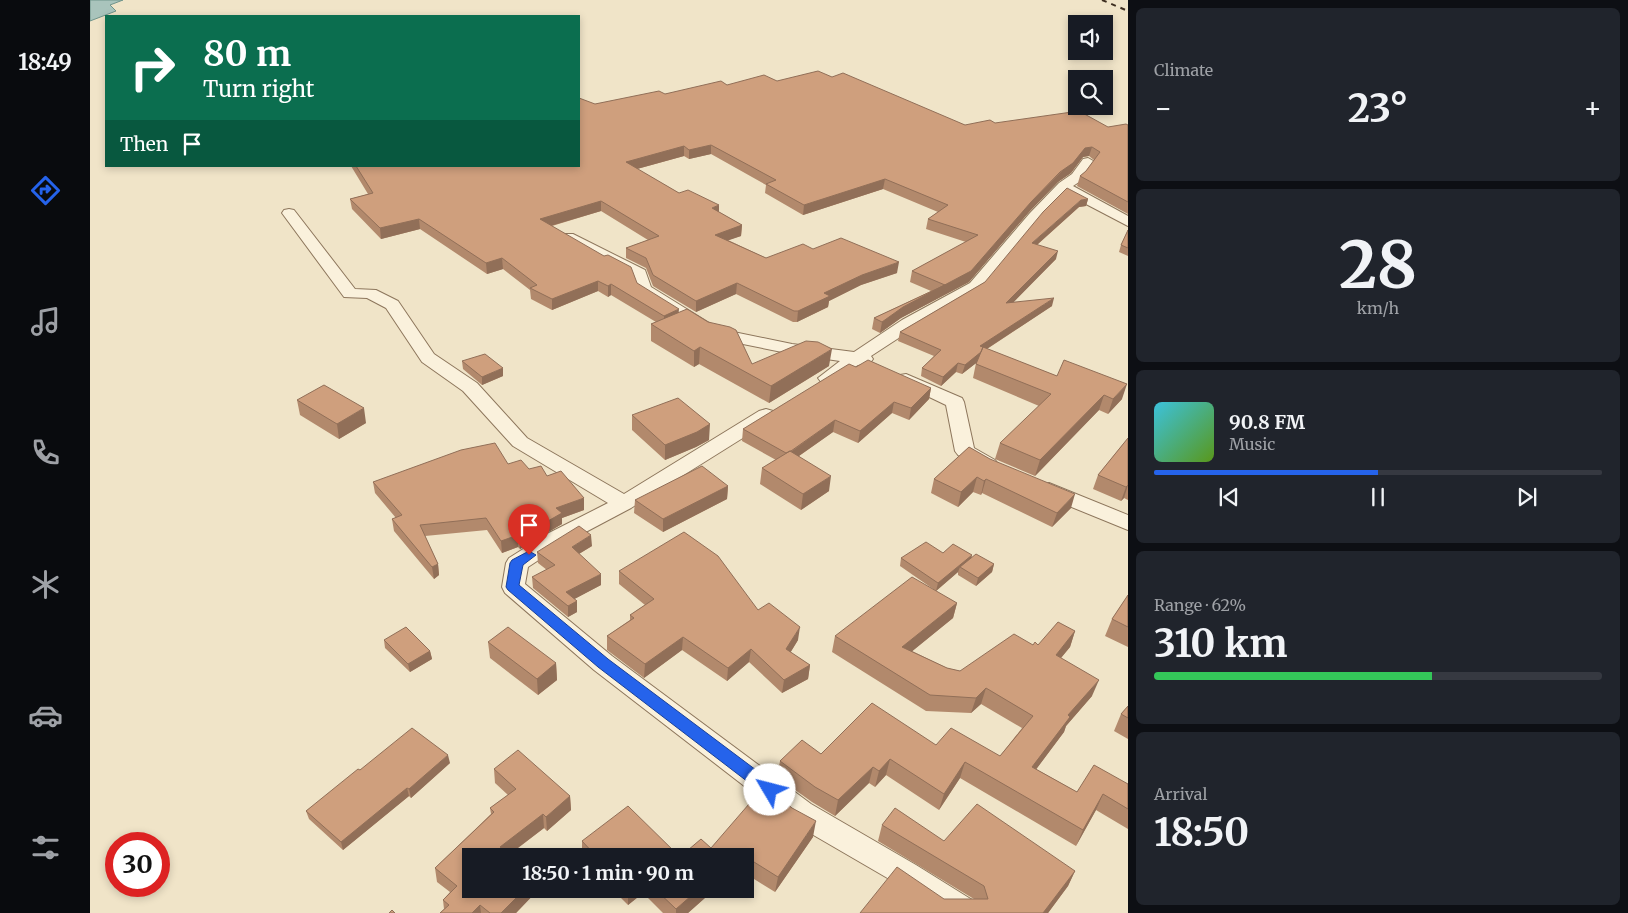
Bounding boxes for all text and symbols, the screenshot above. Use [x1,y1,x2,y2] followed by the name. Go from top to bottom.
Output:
[1068,15,1113,115] map controls
[1068,15,1113,60] button: sound
[203,32,291,76] text: 80 m
[120,35,185,100] icon: right
[18,48,72,76] text: 18:49
[1154,60,1213,80] text: Climate
[1068,70,1113,115] button: search
[203,75,314,103] text: Turn right
[1348,85,1408,132] text: 23°
[1154,90,1173,126] text: −
[1583,90,1602,126] text: +
[178,130,206,158] icon: arrive
[120,132,168,156] text: Then
[28,173,63,208] icon: directions
[1339,224,1417,306] text: 28
[1357,298,1399,318] text: km/h
[28,304,63,339] icon: music
[1229,410,1305,434] text: 90.8 FM
[1229,434,1275,454] text: Music
[28,435,63,470] icon: phone
[1215,483,1243,511] icon: previous
[1364,483,1392,511] icon: pause
[1513,483,1541,511] icon: next
[508,504,550,555] pin
[515,511,543,539] icon: arrive
[28,567,63,602] icon: climate
[1154,595,1246,615] text: Range · 62%
[1154,620,1287,667] text: 310 km
[28,698,63,733] icon: car
[743,763,795,815] position arrow
[1154,784,1207,804] text: Arrival
[1154,809,1249,856] text: 18:50
[28,830,63,865] icon: filters
[105,832,170,897] speed limit sign: 30
[522,861,694,885] text: 18:50 · 1 min · 90 m

